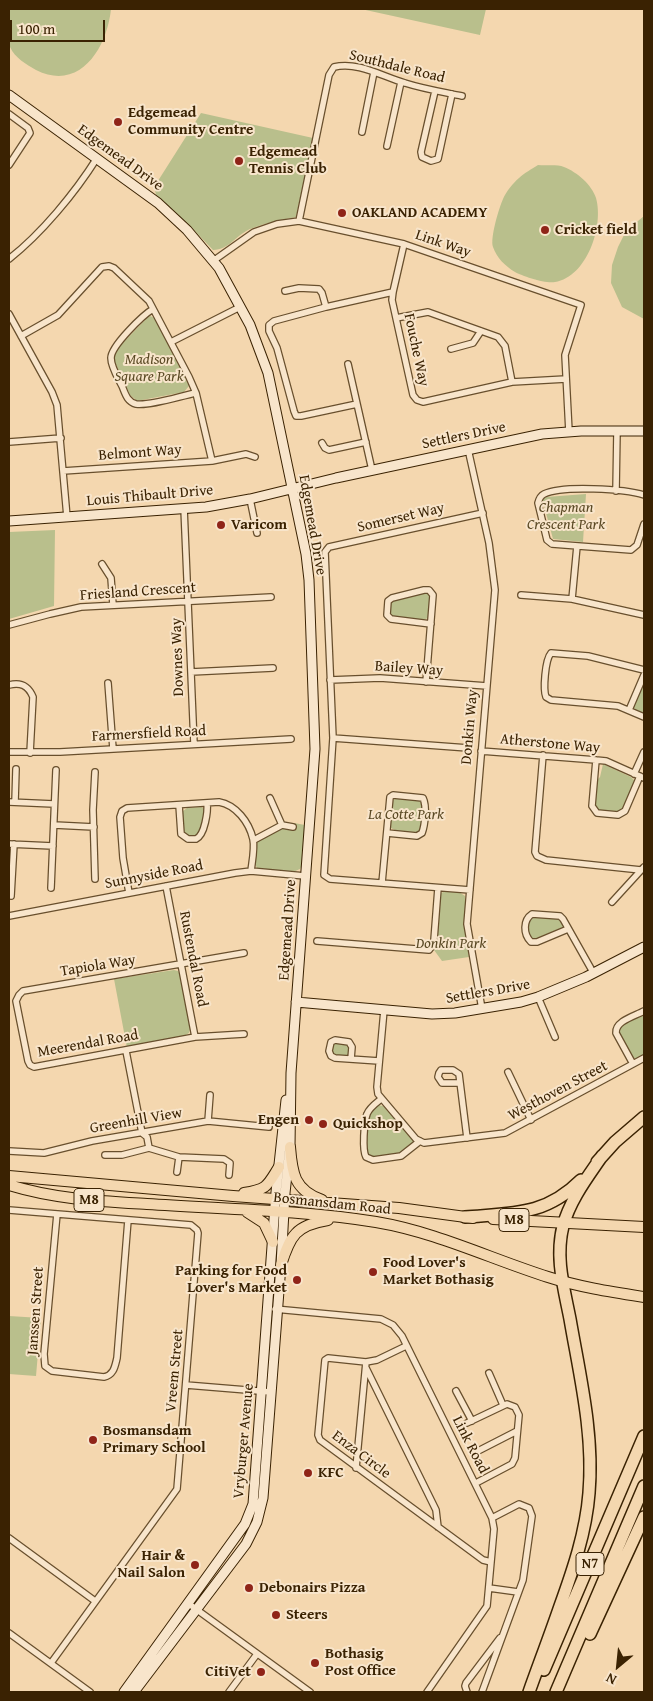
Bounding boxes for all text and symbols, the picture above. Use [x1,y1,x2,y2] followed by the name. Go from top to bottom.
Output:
[12,10,108,42] scale bar
[18,18,55,39] text: 100 m
[347,46,447,88] street label: Southdale Road
[128,104,253,139] place label: Edgemead Community Centre
[112,116,124,128] marker: Edgemead Community Centre
[74,121,166,195] street label: Edgemead Drive
[249,143,327,178] place label: Edgemead Tennis Club
[233,155,245,167] marker: Edgemead Tennis Club
[352,204,488,222] place label: OAKLAND ACADEMY
[336,207,348,219] marker: OAKLAND ACADEMY
[555,221,637,239] place label: Cricket field
[539,224,551,236] marker: Cricket field
[413,226,473,262] street label: Link Way
[399,312,433,388] street label: Fouche Way
[114,351,184,386] park label: Madison Square Park
[420,418,508,454] street label: Settlers Drive
[98,441,182,465] street label: Belmont Way
[294,473,330,577] street label: Edgemead Drive
[86,481,214,511] street label: Louis Thibault Drive
[356,499,446,537] street label: Somerset Way
[527,499,605,534] park label: Chapman Crescent Park
[231,516,287,534] place label: Varicom
[215,519,227,531] marker: Varicom
[79,579,197,605] street label: Friesland Crescent
[168,617,188,697] street label: Downes Way
[374,658,444,680] street label: Bailey Way
[458,689,482,765] street label: Donkin Way
[91,722,207,746] street label: Farmersfield Road
[499,731,601,757] street label: Atherstone Way
[368,806,444,824] park label: La Cotte Park
[103,857,205,893] street label: Sunnyside Road
[275,879,301,981] street label: Edgemead Drive
[175,909,211,1009] street label: Rustendal Road
[416,935,486,953] park label: Donkin Park
[59,951,137,981] street label: Tapiola Way
[444,976,532,1008] street label: Settlers Drive
[36,1026,140,1062] street label: Meerendal Road
[505,1057,611,1125] street label: Westhoven Street
[88,1104,184,1138] street label: Greenhill View
[258,1111,299,1129] place label: Engen
[303,1114,315,1126] marker: Engen
[333,1115,403,1133] place label: Quickshop
[317,1118,329,1130] marker: Quickshop
[74,1188,104,1212] road number: M8
[272,1189,392,1219] street label: Bosmansdam Road
[499,1208,529,1232] road number: M8
[383,1254,494,1289] place label: Food Lover's Market Bothasig
[175,1262,287,1297] place label: Parking for Food Lover's Market
[24,1266,48,1356] street label: Janssen Street
[367,1266,379,1278] marker: Food Lover's Market Bothasig
[291,1274,303,1286] marker: Parking for Food Lover's Market
[162,1329,188,1413] street label: Vreem Street
[230,1383,258,1499] street label: Vryburger Avenue
[448,1413,492,1477] street label: Link Road
[103,1422,206,1457] place label: Bosmansdam Primary School
[328,1427,394,1483] street label: Enza Circle
[87,1434,99,1446] marker: Bosmansdam Primary School
[318,1464,344,1482] place label: KFC
[302,1467,314,1479] marker: KFC
[118,1547,185,1582] place label: Hair & Nail Salon
[576,1552,604,1576] road number: N7
[189,1559,201,1571] marker: Hair & Nail Salon
[259,1579,366,1597] place label: Debonairs Pizza
[243,1582,255,1594] marker: Debonairs Pizza
[286,1606,328,1624] place label: Steers
[270,1609,282,1621] marker: Steers
[593,1641,643,1691] north arrow
[325,1645,396,1680] place label: Bothasig Post Office
[309,1657,321,1669] marker: Bothasig Post Office
[205,1663,251,1681] place label: CitiVet
[255,1666,267,1678] marker: CitiVet
[602,1668,620,1690] text: N

